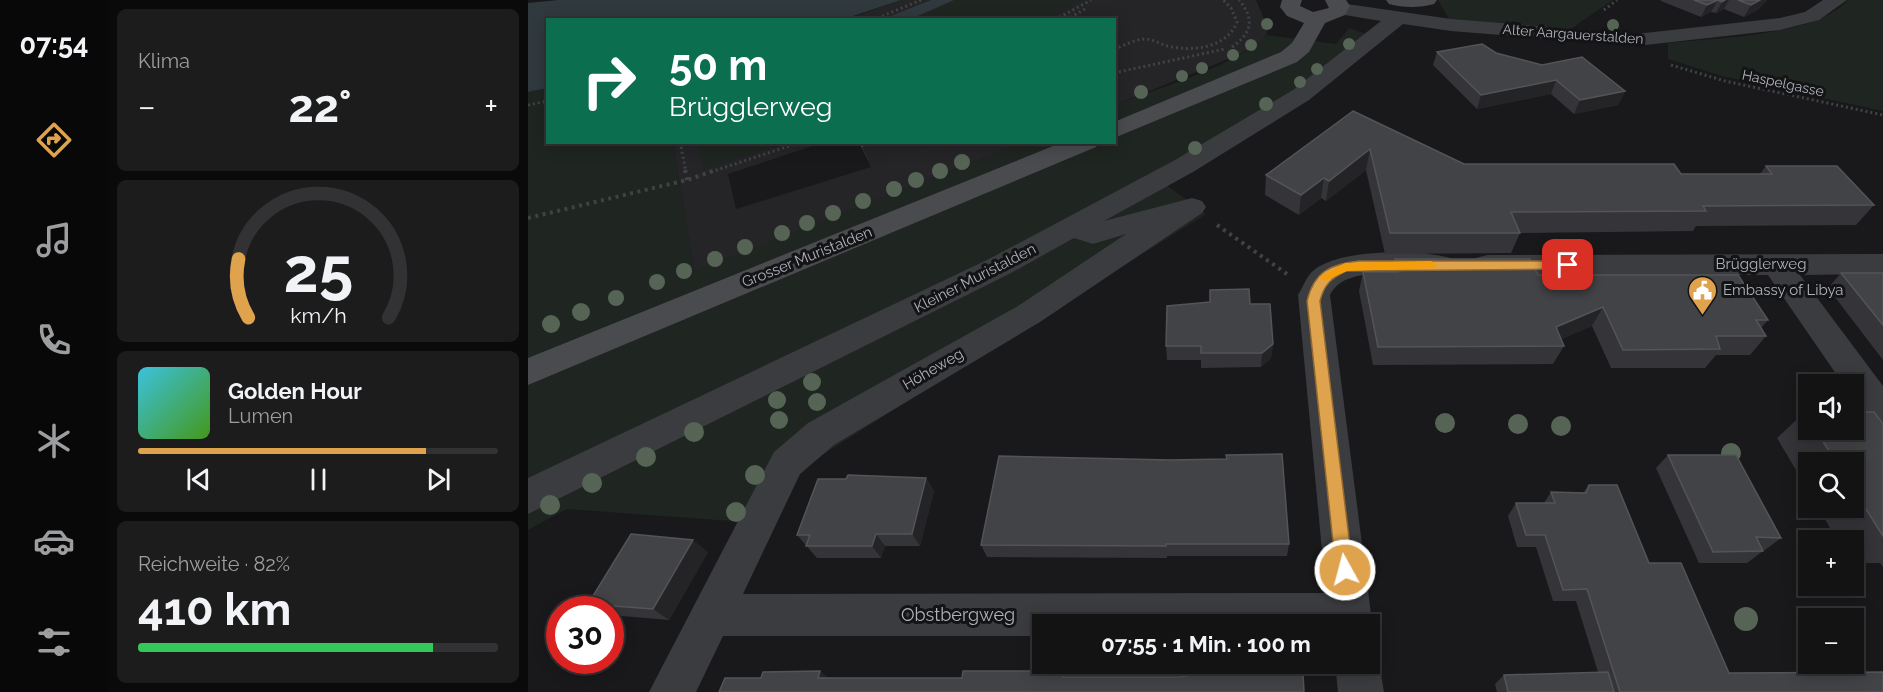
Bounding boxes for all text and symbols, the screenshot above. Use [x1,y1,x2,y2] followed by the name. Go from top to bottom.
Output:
[1502,21,1644,47] street label: Alter Aargauerstalden
[20,29,88,60] text: 07:54
[669,41,767,90] text: 50 m
[570,42,648,120] icon: right
[138,49,190,73] text: Klima
[1741,67,1825,99] street label: Haspelgasse
[288,80,352,133] text: 22°
[138,87,156,126] text: −
[484,87,498,126] text: +
[669,91,833,122] text: Brügglerweg
[33,119,75,161] icon: directions
[33,219,75,261] icon: music
[739,223,875,291] street label: Grosser Muristalden
[283,233,353,307] text: 25
[1542,239,1593,290] pin
[911,240,1039,316] street label: Kleiner Muristalden
[1551,248,1584,281] icon: arrive
[1716,255,1806,273] street label: Brügglerweg
[1686,274,1718,316] public building icon: Embassy of Libya
[1723,281,1844,299] place label: Embassy of Libya
[290,303,346,328] text: km/h
[33,319,75,361] icon: phone
[899,344,967,394] street label: Höheweg
[1798,374,1864,674] map controls
[1798,374,1864,440] button: sound
[228,378,362,404] text: Golden Hour
[228,404,293,428] text: Lumen
[33,420,75,462] icon: climate
[1798,452,1864,518] button: search
[182,463,215,496] icon: previous
[302,463,335,496] icon: pause
[422,463,455,496] icon: next
[33,520,75,562] icon: car
[1798,530,1864,596] button: +
[1313,538,1377,602] position arrow
[138,552,290,576] text: Reichweite · 82%
[138,583,291,636] text: 410 km
[546,596,624,674] speed limit sign: 30
[901,604,1015,625] street label: Obstbergweg
[1798,608,1864,674] button: −
[33,621,75,663] icon: filters
[1101,631,1311,657] text: 07:55 · 1 Min. · 100 m

